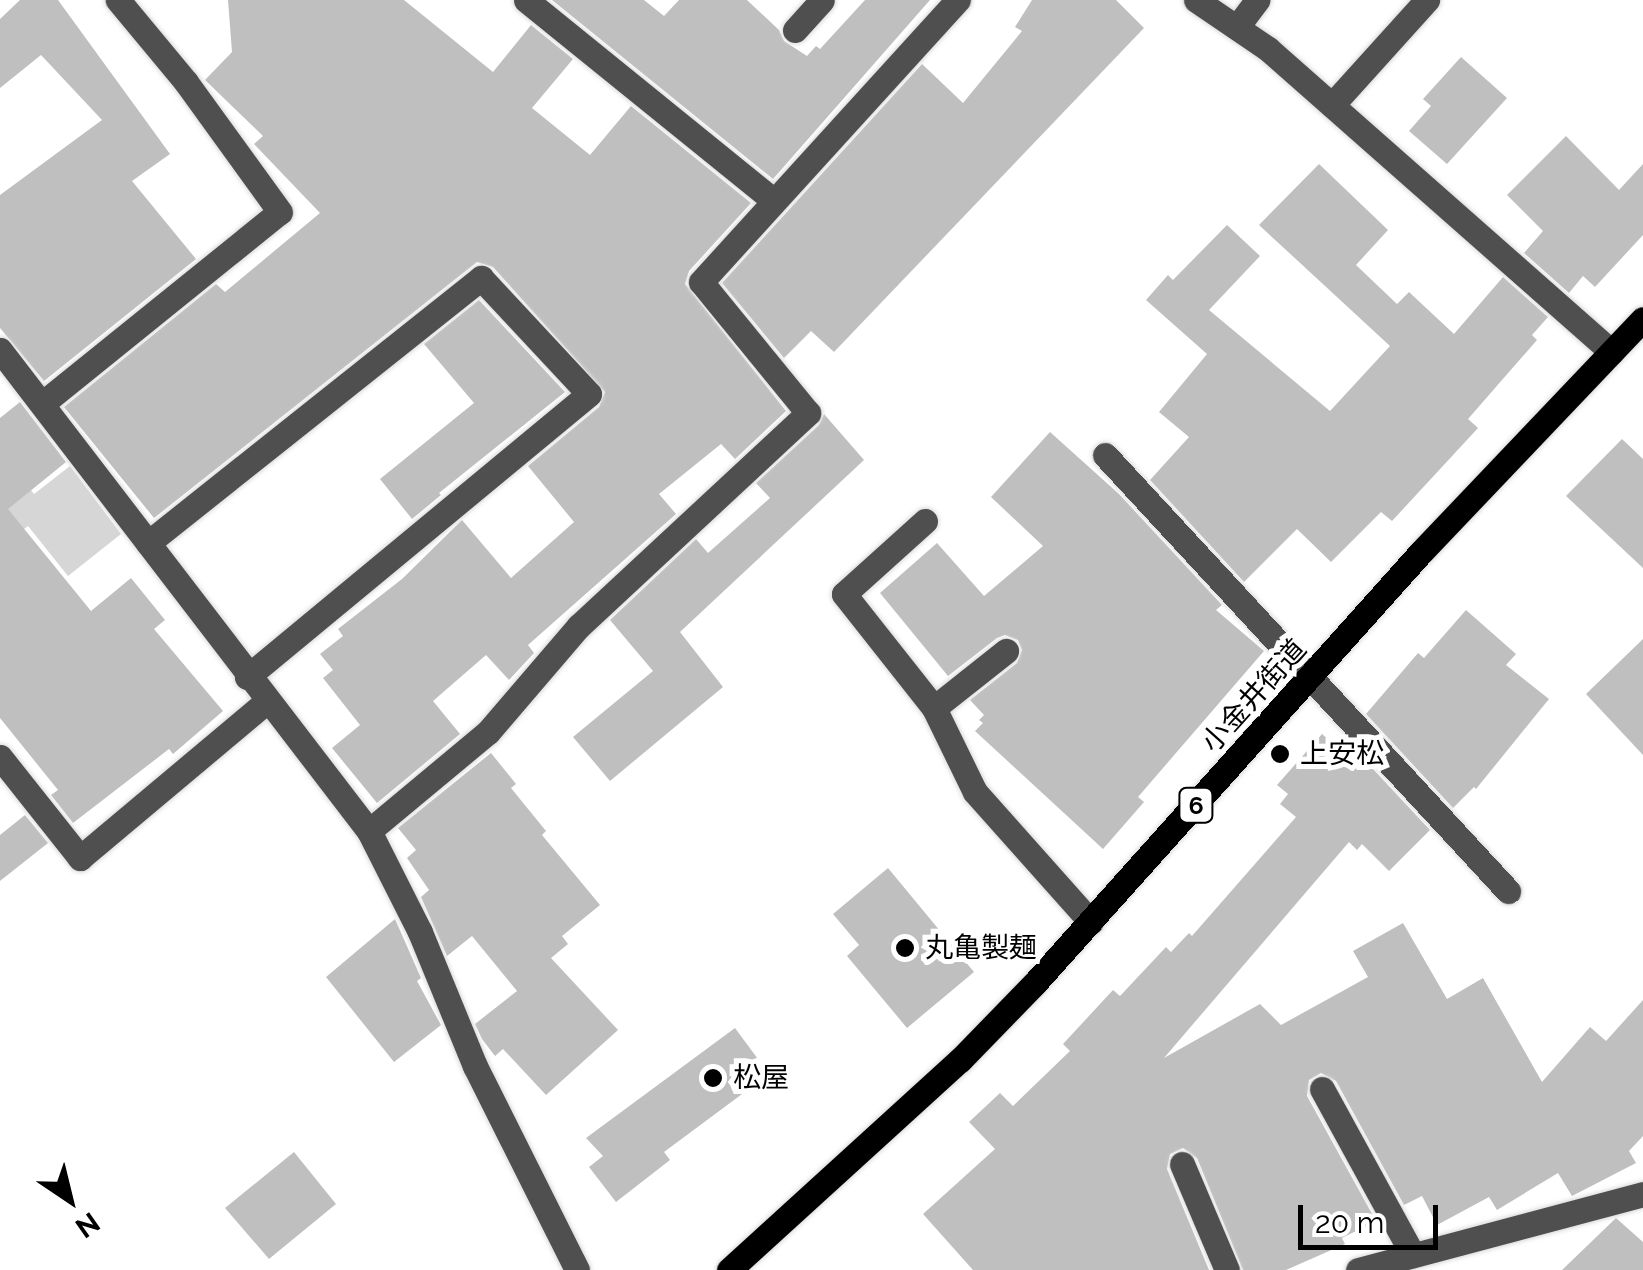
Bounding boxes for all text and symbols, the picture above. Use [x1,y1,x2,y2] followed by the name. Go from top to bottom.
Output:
[1195,633,1313,759] street label: 小金井街道
[1300,737,1384,771] place label: 上安松
[1269,743,1291,765] marker: 上安松
[1176,785,1216,825] road number: 6
[925,931,1037,965] place label: 丸亀製麺
[894,937,916,959] marker: 丸亀製麺
[733,1061,789,1095] place label: 松屋
[702,1067,724,1089] marker: 松屋
[20,1150,120,1250] north arrow
[1303,1185,1443,1247] scale bar
[69,1205,106,1245] text: N
[1315,1205,1384,1240] text: 20 m

